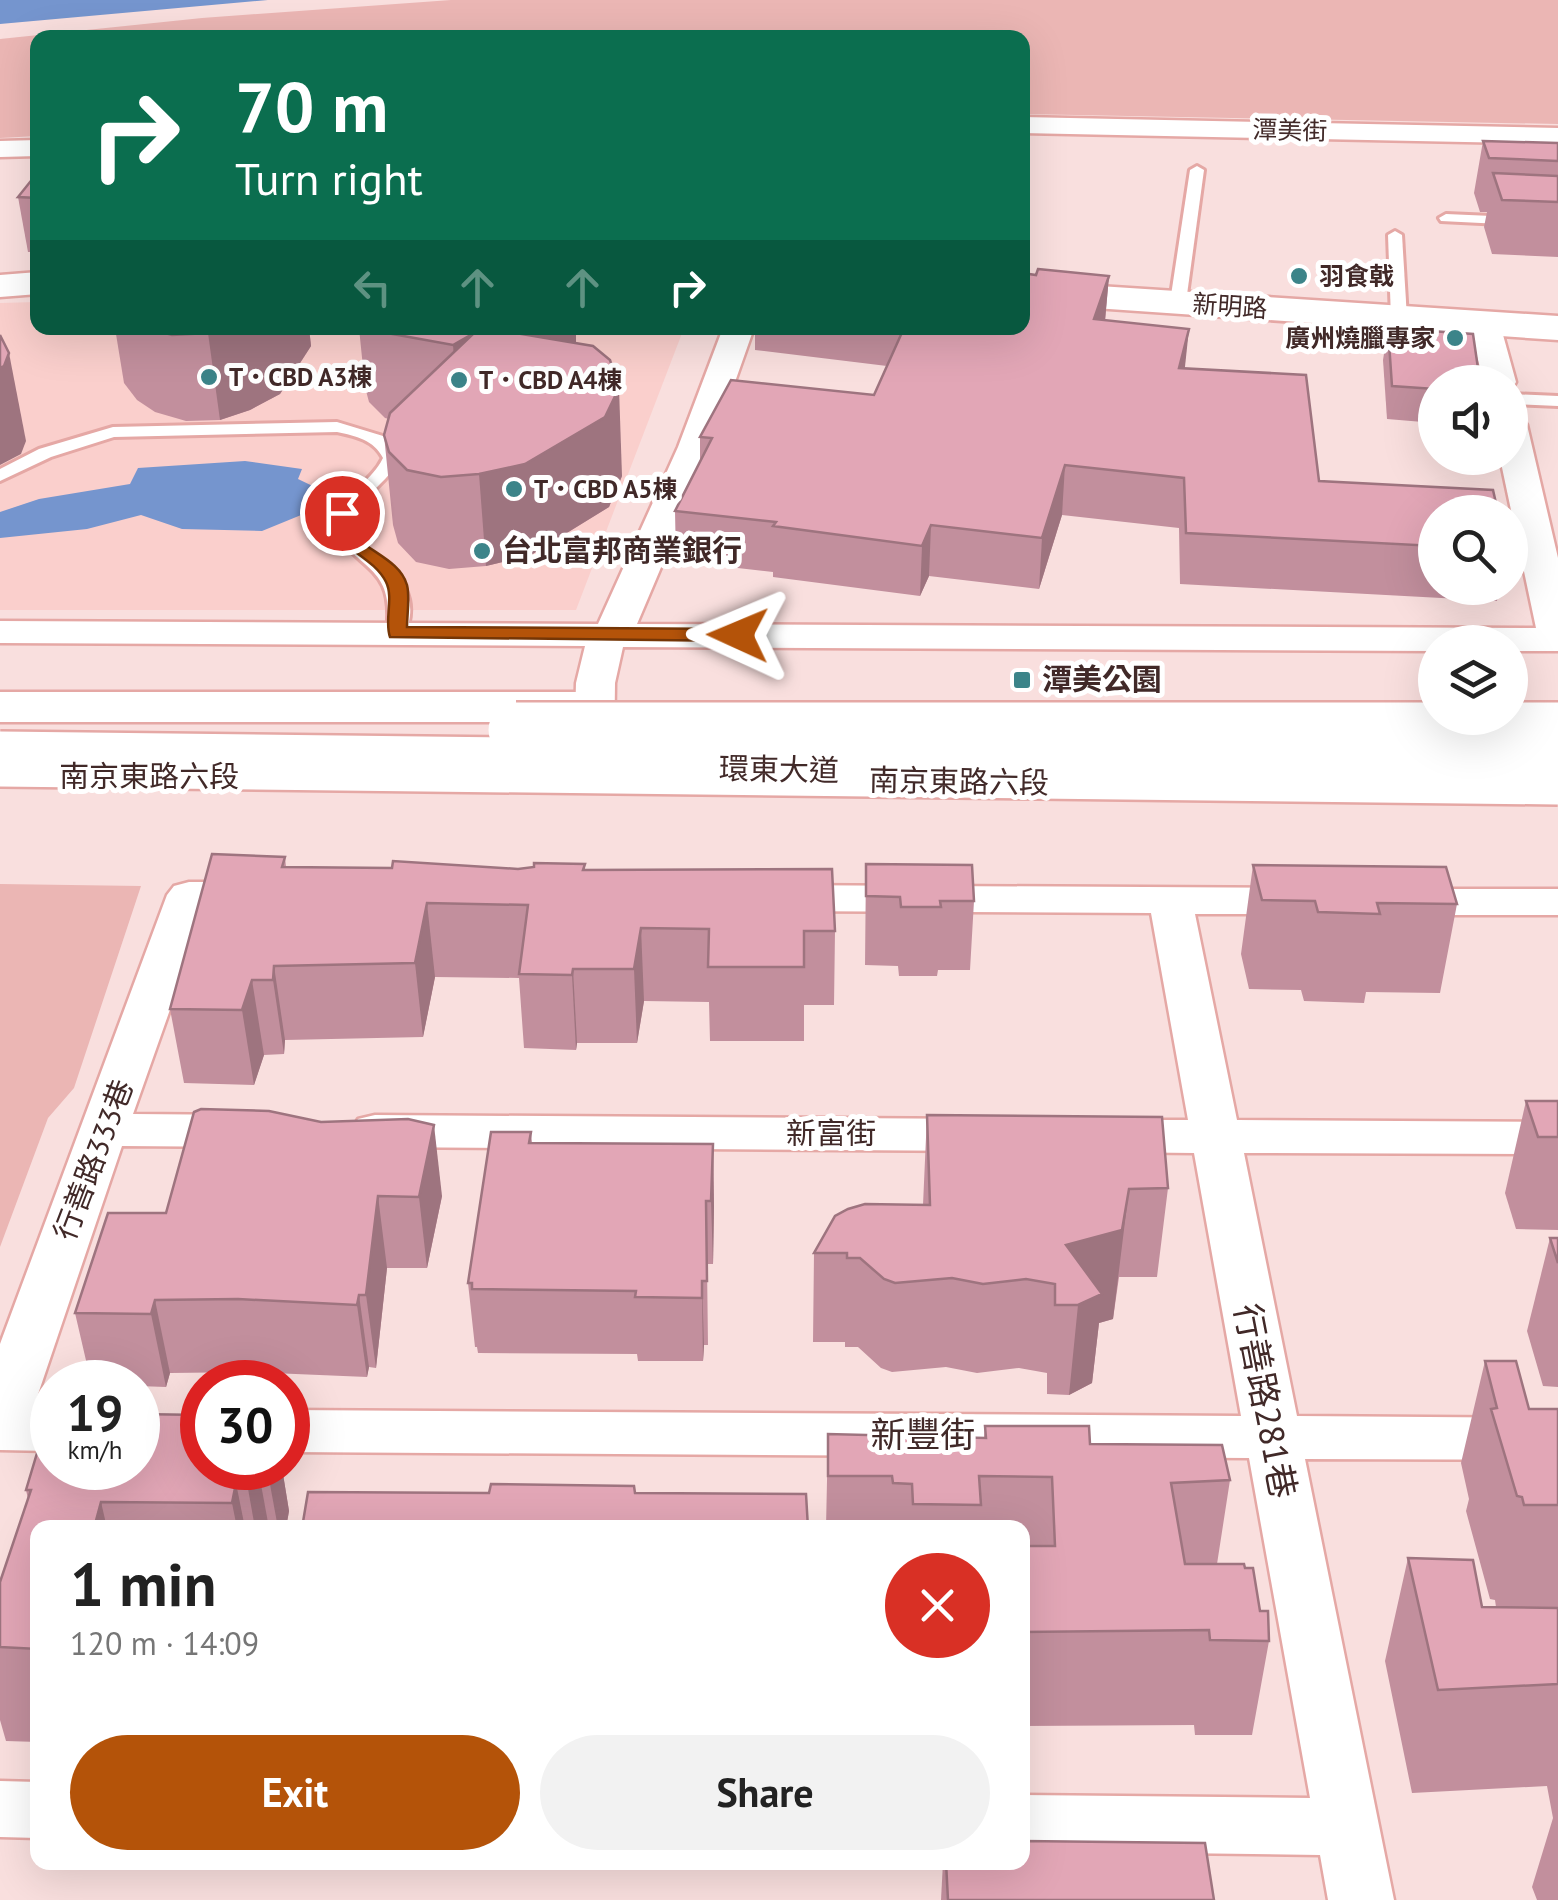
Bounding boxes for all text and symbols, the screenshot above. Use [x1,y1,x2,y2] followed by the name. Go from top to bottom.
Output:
[235,61,388,151] text: 70 m
[70,70,200,200] icon: right
[1252,113,1328,147] street label: 潭美街
[235,149,423,207] text: Turn right
[345,260,400,315] icon: left
[450,260,505,315] icon: ahead
[555,260,610,315] icon: ahead
[660,260,715,315] icon: right
[1319,260,1394,292] place label: 羽食戟
[1288,265,1310,287] marker: 羽食戟
[1191,287,1269,325] street label: 新明路
[1285,322,1435,354] place label: 廣州燒臘專家
[1444,327,1466,349] marker: 廣州燒臘專家
[229,361,372,393] place label: T．CBD A3棟
[479,364,622,396] place label: T．CBD A4棟
[1418,365,1528,735] map controls
[1418,365,1528,475] button: sound
[198,366,220,388] marker: T．CBD A3棟
[448,369,470,391] marker: T．CBD A4棟
[300,471,385,556] pin
[534,473,677,505] place label: T．CBD A5棟
[503,478,525,500] marker: T．CBD A5棟
[315,486,370,541] icon: arrive
[1418,495,1528,605] button: search
[502,530,742,569] place label: 台北富邦商業銀行
[471,540,493,562] marker: 台北富邦商業銀行
[686,583,790,687] position arrow
[1418,625,1528,735] button: layers
[1042,659,1162,698] place label: 潭美公園
[1011,669,1033,691] marker: 潭美公園
[719,748,839,789] street label: 環東大道
[59,756,239,795] street label: 南京東路六段
[869,759,1049,802] street label: 南京東路六段
[44,1074,141,1245] street label: 行善路333巷
[786,1113,876,1152] street label: 新富街
[1225,1300,1307,1502] street label: 行善路281巷
[180,1360,310,1490] speed limit sign: 30
[67,1380,123,1445] text: 19
[870,1411,976,1457] street label: 新豐街
[68,1434,122,1466] text: km/h
[70,1545,216,1623] text: 1 min
[885,1553,990,1658] button: close
[70,1622,259,1664] text: 120 m · 14:09
[70,1735,520,1850] button: Exit
[540,1735,990,1850] button: Share

